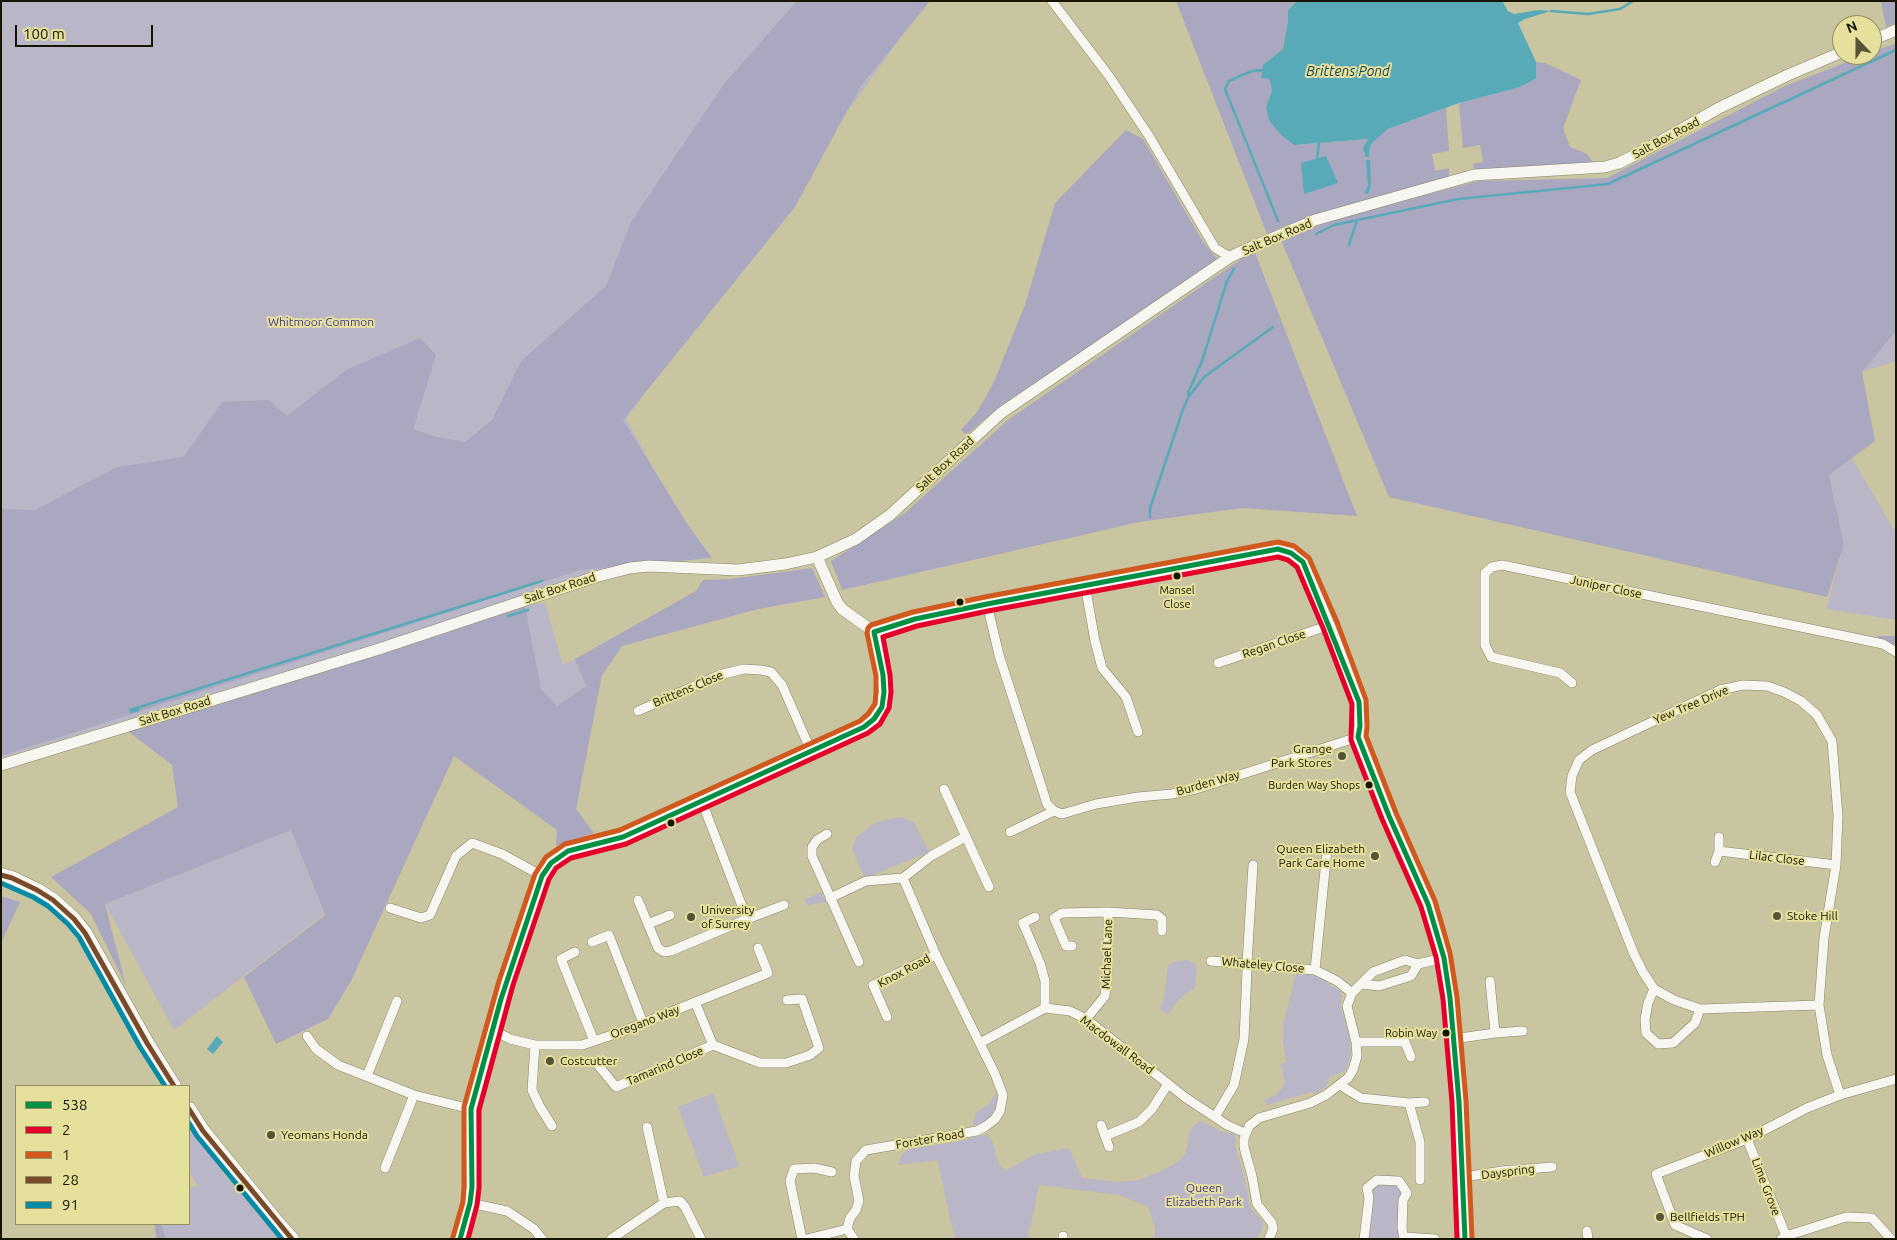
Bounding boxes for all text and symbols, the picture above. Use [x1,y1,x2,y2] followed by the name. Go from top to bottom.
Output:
[18,15,155,47] scale bar
[1832,15,1882,65] north arrow
[1844,18,1860,36] text: N
[23,25,65,42] text: 100 m
[1306,63,1390,79] water label: Brittens Pond
[1630,114,1702,162] street label: Salt Box Road
[1240,216,1314,258] street label: Salt Box Road
[268,315,374,329] park label: Whitmoor Common
[913,433,977,495] street label: Salt Box Road
[523,570,597,606] street label: Salt Box Road
[1172,571,1182,581] marker: Mansel Close
[1569,572,1643,602] street label: Juniper Close
[1159,583,1195,609] place label: Mansel Close
[955,597,965,607] unlabelled marker
[1240,626,1308,662] street label: Regan Close
[651,668,725,710] street label: Brittens Close
[1651,683,1731,727] street label: Yew Tree Drive
[137,693,213,729] street label: Salt Box Road
[1271,742,1332,770] place label: Grange Park Stores
[1336,750,1348,762] marker: Grange Park Stores
[1175,767,1241,799] street label: Burden Way
[1268,778,1360,792] place label: Burden Way Shops
[1364,780,1374,790] marker: Burden Way Shops
[666,818,676,828] unlabelled marker
[1276,842,1365,870] place label: Queen Elizabeth Park Care Home
[1748,847,1806,869] street label: Lilac Close
[1369,850,1381,862] marker: Queen Elizabeth Park Care Home
[701,903,755,931] place label: University of Surrey
[1787,909,1838,923] place label: Stoke Hill
[1771,910,1783,922] marker: Stoke Hill
[685,911,697,923] marker: University of Surrey
[1099,919,1115,989] street label: Michael Lane
[875,951,933,991] street label: Knox Road
[1221,954,1305,976] street label: Whateley Close
[608,1002,682,1042] street label: Oregano Way
[1077,1013,1157,1077] street label: Macdowall Road
[1385,1026,1437,1040] place label: Robin Way
[1441,1028,1451,1038] marker: Robin Way
[624,1043,706,1089] street label: Tamarind Close
[560,1054,617,1068] place label: Costcutter
[544,1055,556,1067] marker: Costcutter
[15,1085,190,1225] legend
[62,1096,87,1113] text: 538
[62,1121,70,1138] text: 2
[1702,1123,1766,1161] street label: Willow Way
[895,1126,965,1152] street label: Forster Road
[281,1128,368,1142] place label: Yeomans Honda
[265,1129,277,1141] marker: Yeomans Honda
[62,1146,70,1163] text: 1
[1748,1156,1784,1218] street label: Lime Grove
[1480,1162,1536,1182] street label: Dayspring
[62,1171,79,1188] text: 28
[1166,1181,1242,1209] park label: Queen Elizabeth Park
[235,1183,245,1193] unlabelled marker
[62,1196,79,1213] text: 91
[1670,1210,1745,1224] place label: Bellfields TPH
[1654,1211,1666,1223] marker: Bellfields TPH

